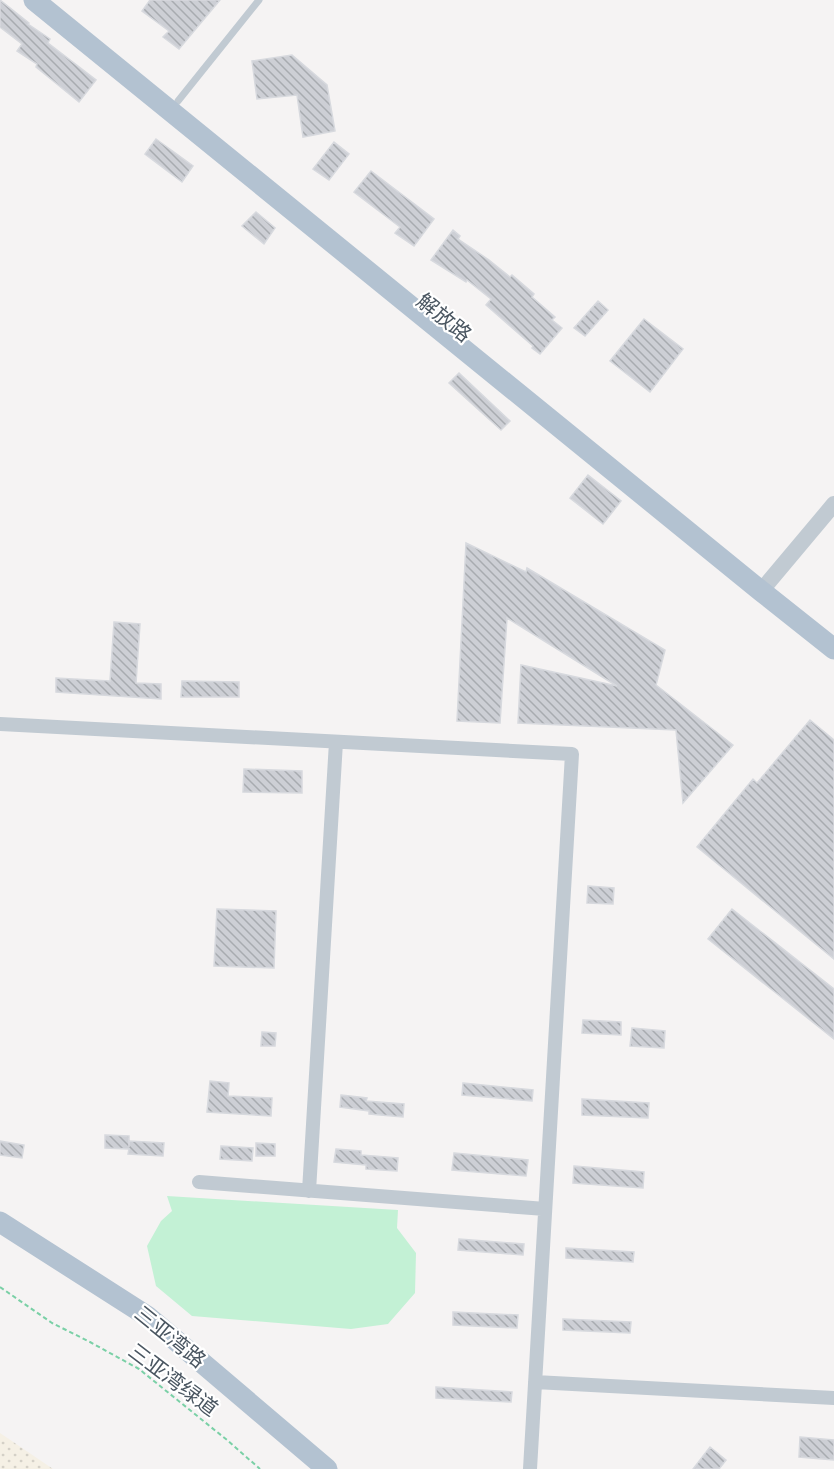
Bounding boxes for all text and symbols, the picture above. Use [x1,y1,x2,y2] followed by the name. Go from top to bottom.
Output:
[413,287,477,346] street label: 解放路
[130,1300,211,1372] street label: 三亚湾路
[124,1337,223,1420] street label: 三亚湾绿道

